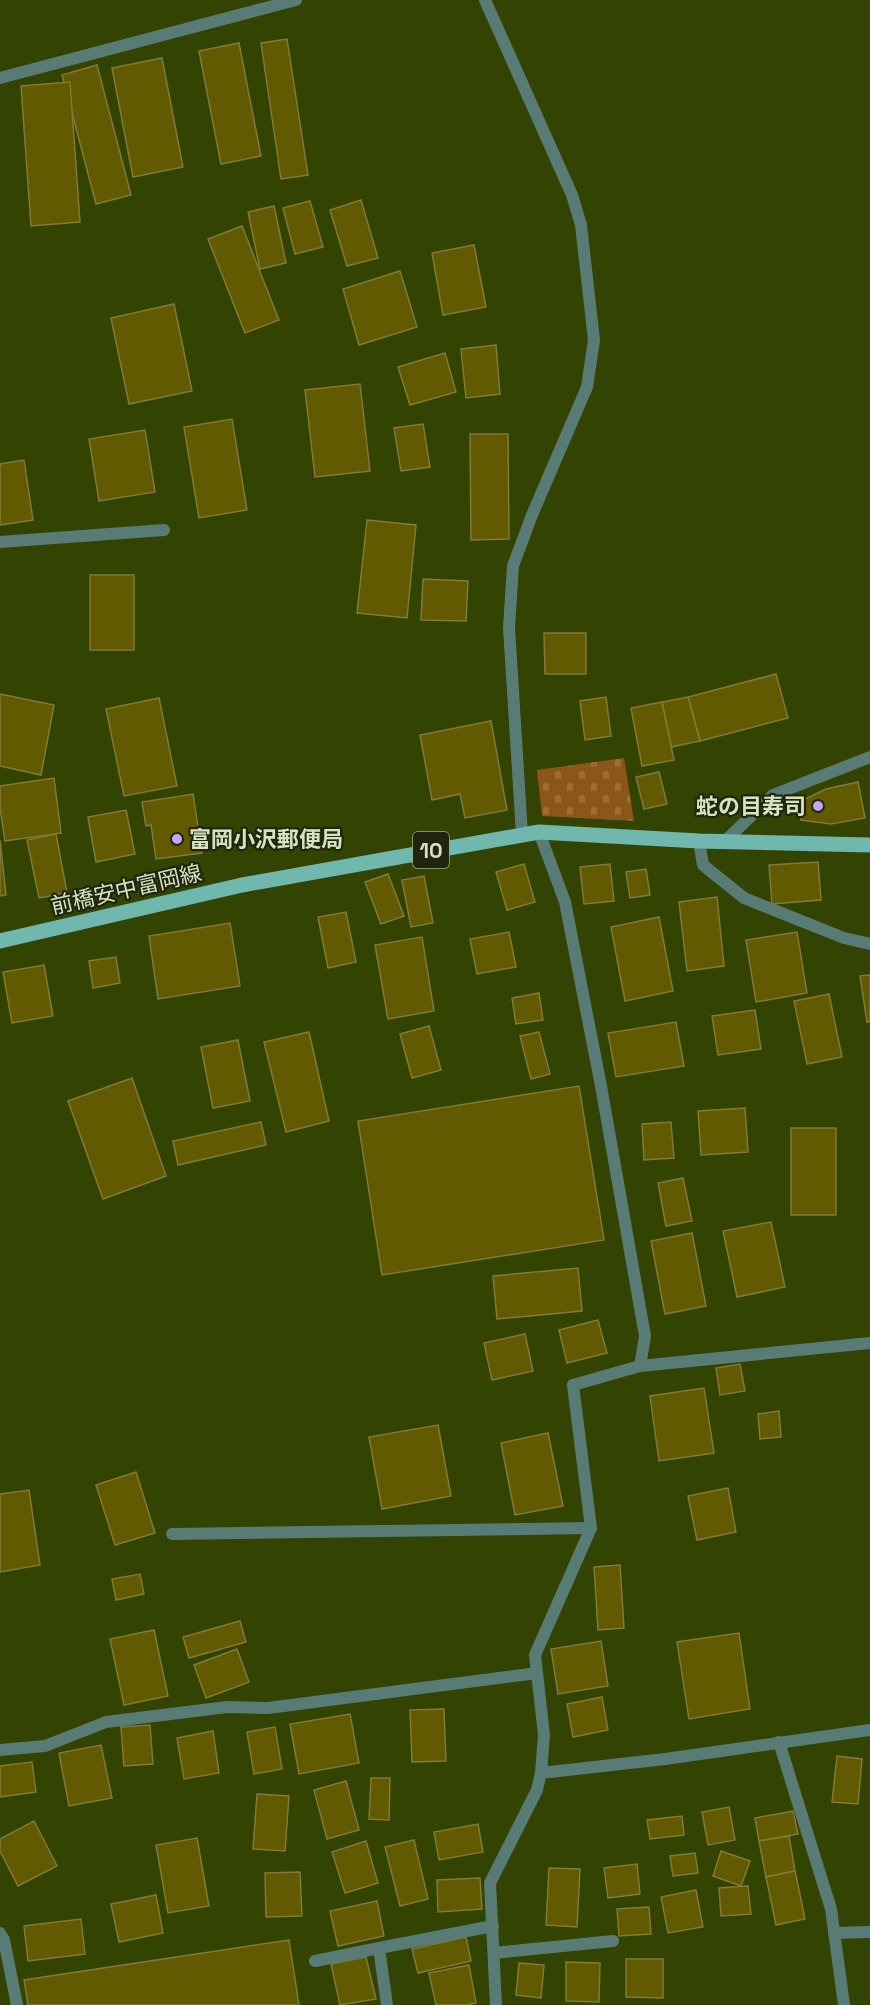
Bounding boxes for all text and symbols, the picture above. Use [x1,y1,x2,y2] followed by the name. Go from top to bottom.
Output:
[696,792,806,820] place label: 蛇の目寿司
[811,799,825,813] marker: 蛇の目寿司
[189,825,343,853] place label: 富岡小沢郵便局
[170,832,184,846] marker: 富岡小沢郵便局
[413,832,449,868] road number: 10
[48,858,204,920] street label: 前橋安中富岡線

